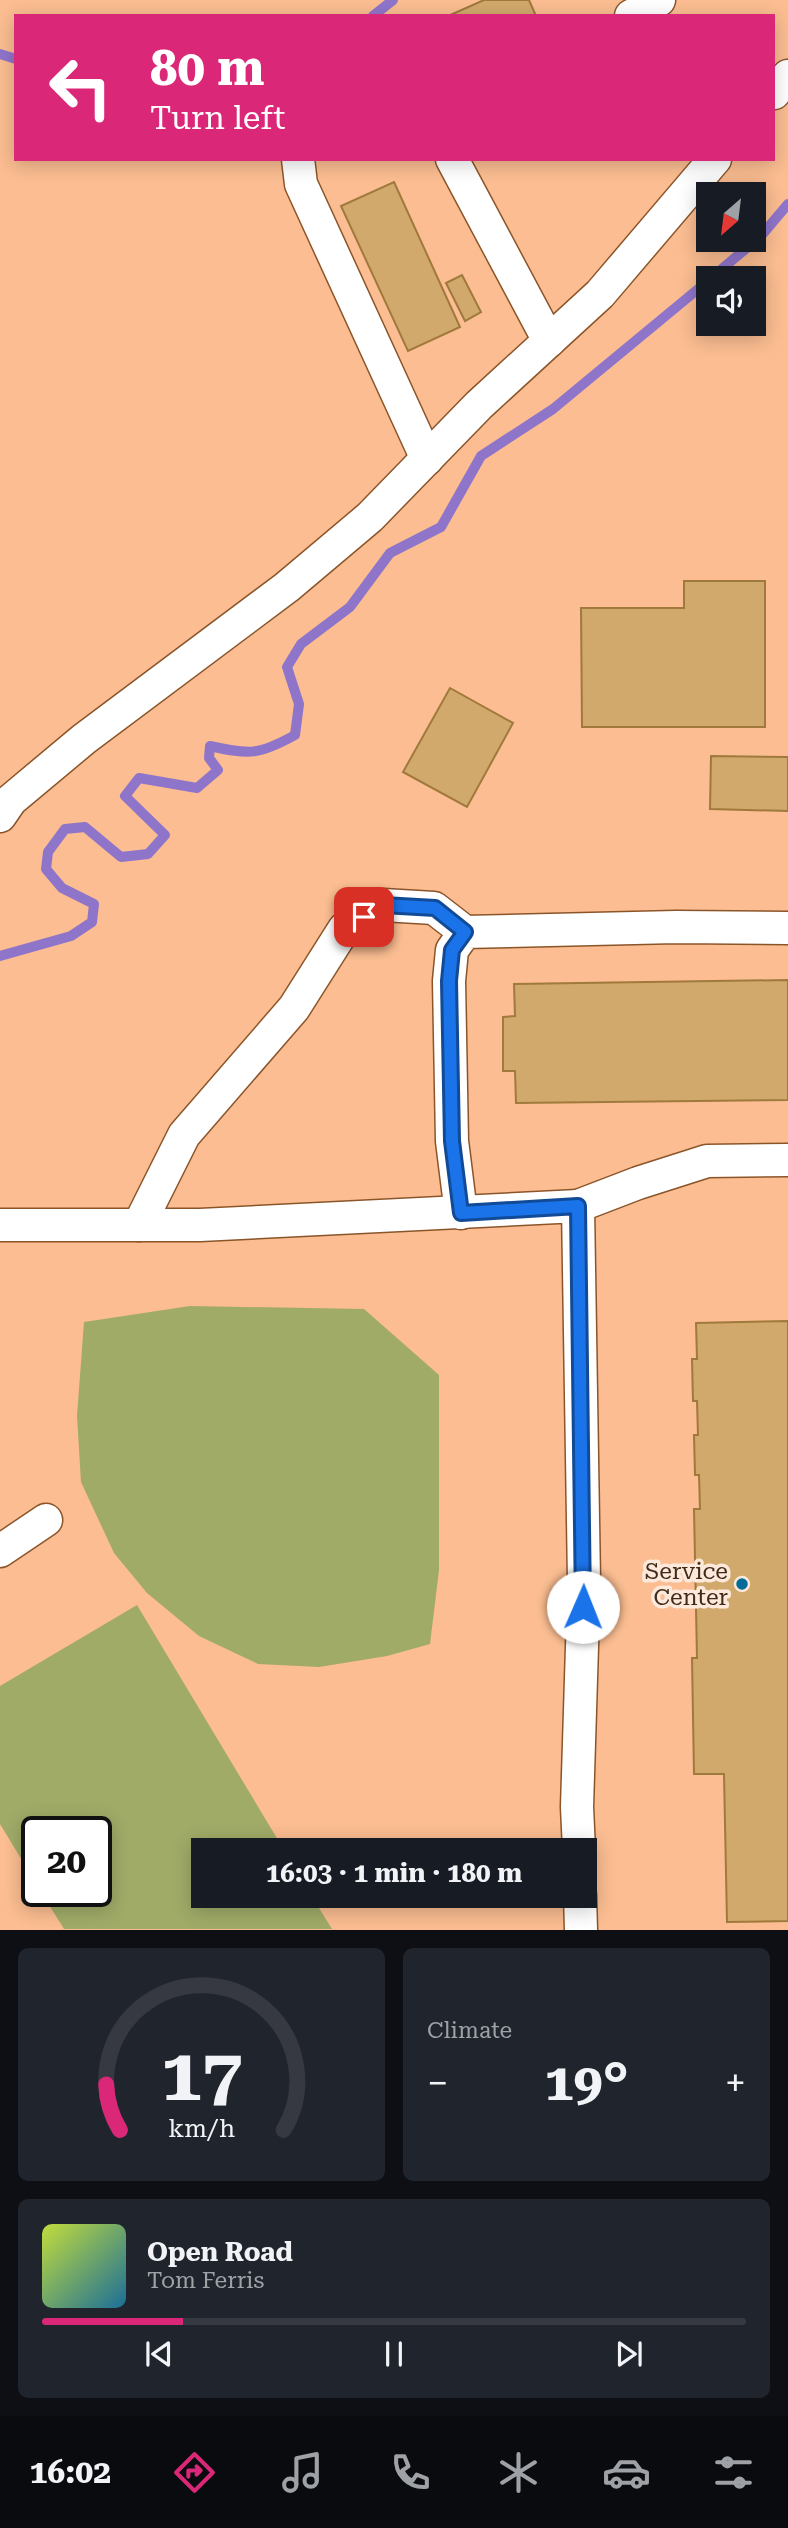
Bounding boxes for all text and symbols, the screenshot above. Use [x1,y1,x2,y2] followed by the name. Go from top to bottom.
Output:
[150,40,265,97] text: 80 m
[35,42,126,133] icon: left
[150,99,285,137] text: Turn left
[696,182,766,252] north arrow
[696,182,766,336] map controls
[696,266,766,336] button: sound
[334,887,394,947] pin
[345,898,383,936] icon: arrive
[645,1558,728,1611] place label: Service Center
[546,1570,620,1644] position arrow
[734,1576,750,1592] marker: Service Center
[21,1816,112,1907] speed limit sign: 20
[266,1858,522,1888] text: 16:03 · 1 min · 180 m
[427,2017,512,2044] text: Climate
[161,2034,242,2119] text: 17
[544,2052,629,2113] text: 19°
[427,2061,448,2105] text: −
[725,2061,746,2105] text: +
[168,2114,235,2143] text: km/h
[147,2237,293,2267] text: Open Road
[147,2267,264,2294] text: Tom Ferris
[140,2335,178,2373] icon: previous
[375,2335,413,2373] icon: pause
[610,2335,648,2373] icon: next
[170,2448,219,2497] icon: directions
[278,2448,327,2497] icon: music
[386,2448,435,2497] icon: phone
[494,2448,543,2497] icon: climate
[602,2448,651,2497] icon: car
[709,2448,758,2497] icon: filters
[29,2453,111,2491] text: 16:02

